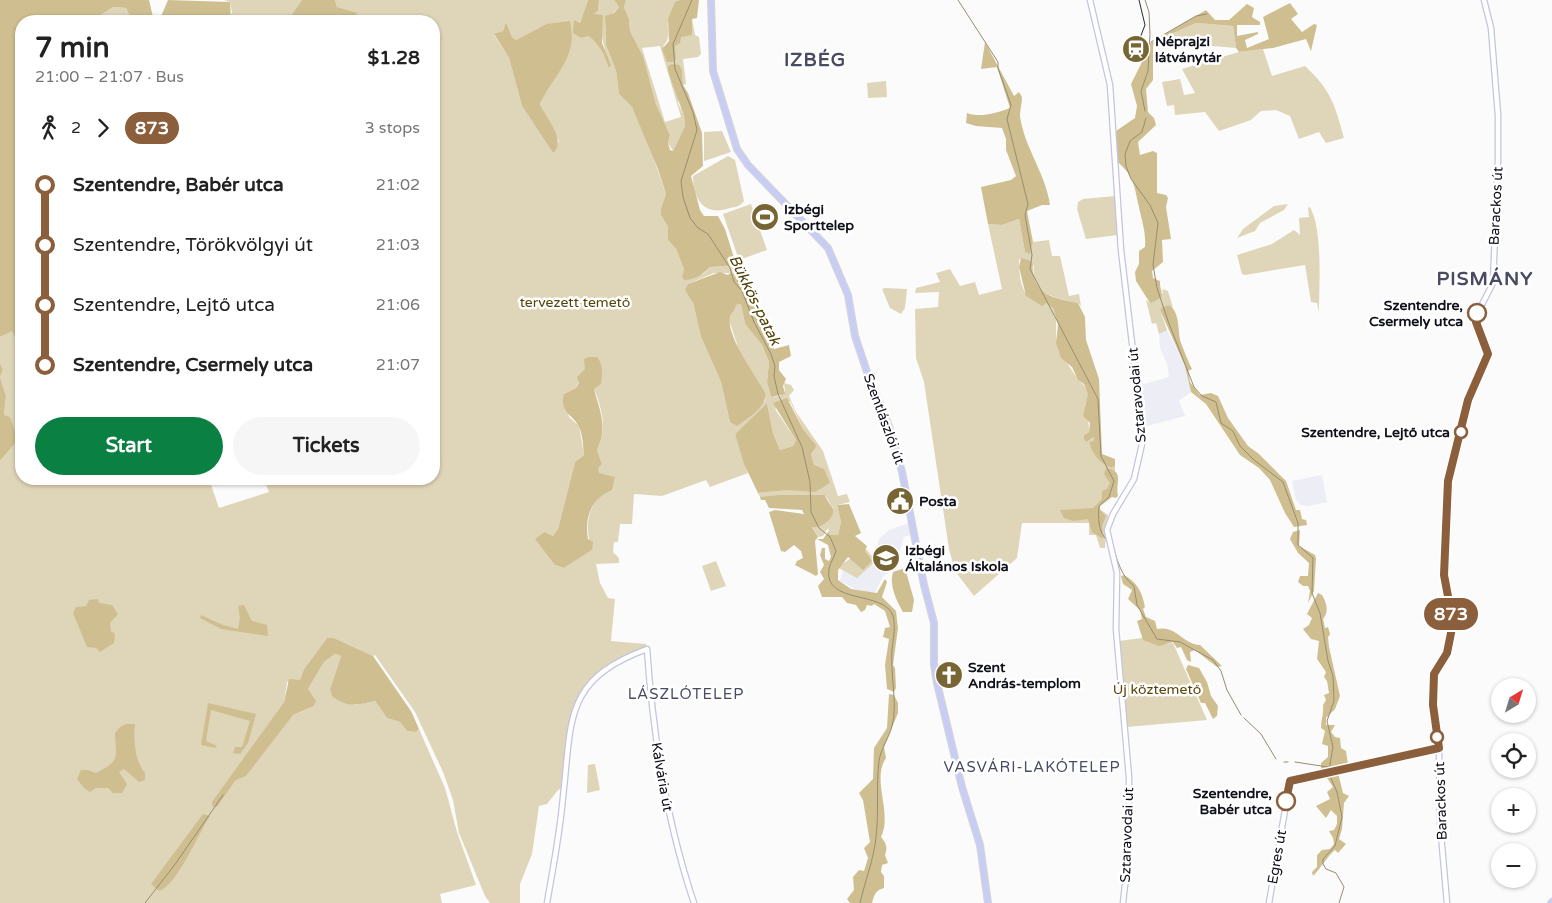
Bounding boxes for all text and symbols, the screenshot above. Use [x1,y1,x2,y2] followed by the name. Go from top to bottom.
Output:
[35,31,110,65] text: 7 min
[1155,33,1222,66] place label: Néprajzi látványtár
[1121,34,1151,64] station icon: Néprajzi látványtár
[368,47,420,69] text: $1.28
[784,48,846,71] district label: IZBÉG
[35,67,184,87] text: 21:00 – 21:07 · Bus
[35,114,63,142] icon: walk
[89,114,117,142] icon: forward
[135,117,169,139] text: 873
[71,118,81,138] text: 2
[365,118,420,138] text: 3 stops
[1485,166,1507,246] street label: Barackos út
[73,174,284,196] text: Szentendre, Babér utca
[376,175,420,195] text: 21:02
[784,201,854,234] place label: Izbégi Sporttelep
[750,202,780,232] sports icon: Izbégi Sporttelep
[73,234,313,256] text: Szentendre, Törökvölgyi út
[376,235,420,255] text: 21:03
[725,252,785,350] water label: Bükkös-patak
[1437,267,1533,290] district label: PISMÁNY
[73,294,275,316] text: Szentendre, Lejtő utca
[520,294,630,311] park label: tervezett temető
[376,295,420,315] text: 21:06
[1369,297,1463,330] place label: Szentendre, Csermely utca
[1467,303,1487,323] marker: Szentendre, Csermely utca
[1124,346,1150,443] street label: Sztaravodai út
[73,354,313,376] text: Szentendre, Csermely utca
[376,355,420,375] text: 21:07
[860,371,909,467] street label: Szentlászlói út
[35,417,223,475] button: Start
[233,417,420,475] button: Tickets
[1301,424,1450,441] place label: Szentendre, Lejtő utca
[1454,425,1468,439] marker: Szentendre, Lejtő utca
[885,486,915,516] public building icon: Posta
[919,493,957,510] place label: Posta
[905,542,1009,575] place label: Izbégi Általános Iskola
[871,543,901,573] school or university icon: Izbégi Általános Iskola
[1422,598,1480,630] line badge: 873
[1434,603,1468,625] text: 873
[968,659,1081,692] place label: Szent András-templom
[934,660,964,690] church icon: Szent András-templom
[1491,678,1536,722] north arrow
[1491,678,1536,888] map controls
[1113,681,1201,698] park label: Új köztemető
[628,685,744,703] district label: LÁSZLÓTELEP
[1430,730,1444,744] unlabelled marker
[1491,733,1536,778] button: locate
[648,741,677,814] street label: Kálvária út
[944,758,1121,776] district label: VASVÁRI-LAKÓTELEP
[1431,761,1451,841] street label: Barackos út
[1193,785,1272,818] place label: Szentendre, Babér utca
[1117,786,1137,883] street label: Sztaravodai út
[1491,788,1536,833] button: +
[1276,791,1296,811] marker: Szentendre, Babér utca
[1264,828,1290,886] street label: Egres út
[1491,843,1536,888] button: −

